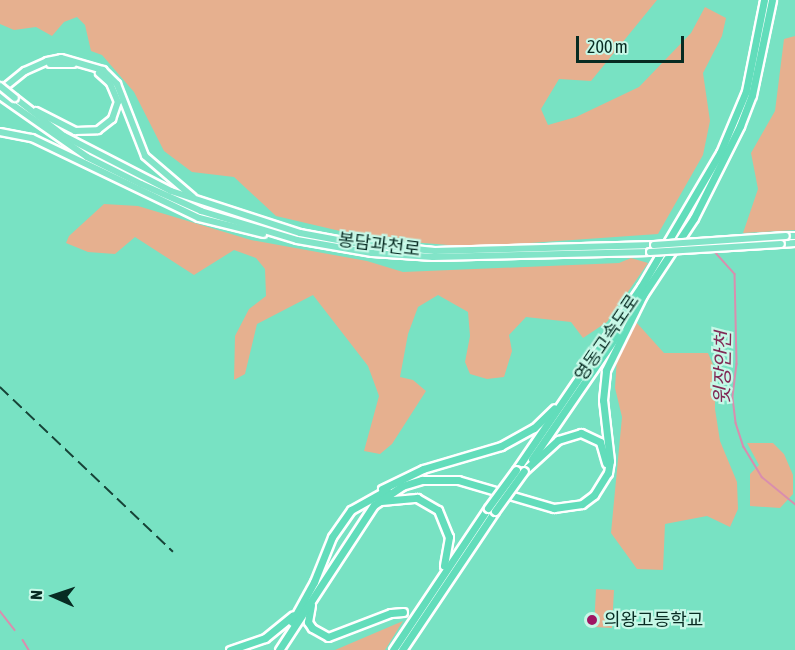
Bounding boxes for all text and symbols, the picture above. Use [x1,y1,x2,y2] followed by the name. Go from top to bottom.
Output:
[579,24,687,62] scale bar
[587,36,628,57] text: 200 m
[337,229,421,261] street label: 봉담과천로
[570,291,644,385] street label: 영동고속도로
[709,331,735,405] water label: 윗장안천
[24,566,84,626] north arrow
[27,590,45,600] text: N
[604,609,703,631] place label: 의왕고등학교
[585,613,599,627] marker: 의왕고등학교

